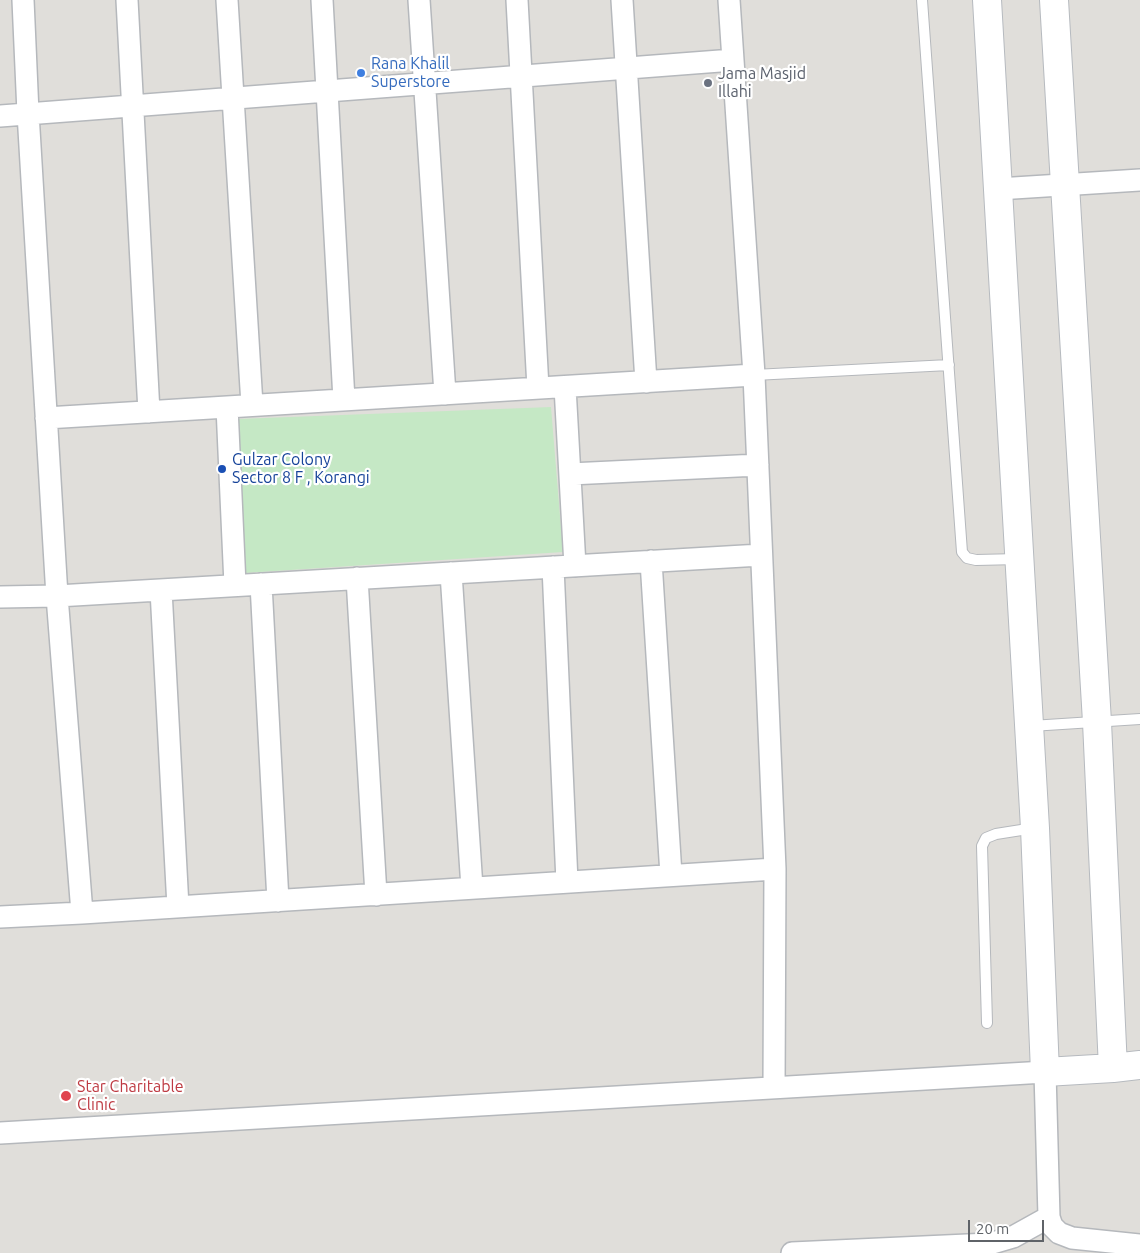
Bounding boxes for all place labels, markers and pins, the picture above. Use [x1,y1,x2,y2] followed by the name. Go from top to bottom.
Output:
[371,54,450,92] place label: Rana Khalil Superstore
[718,64,806,102] place label: Jama Masjid Illahi
[355,67,367,79] marker: Rana Khalil Superstore
[702,77,714,89] marker: Jama Masjid Illahi
[232,450,370,488] place label: Gulzar Colony Sector 8 F , Korangi
[216,463,228,475] marker: Gulzar Colony Sector 8 F , Korangi
[77,1077,184,1115] place label: Star Charitable Clinic
[59,1089,73,1103] marker: Star Charitable Clinic

